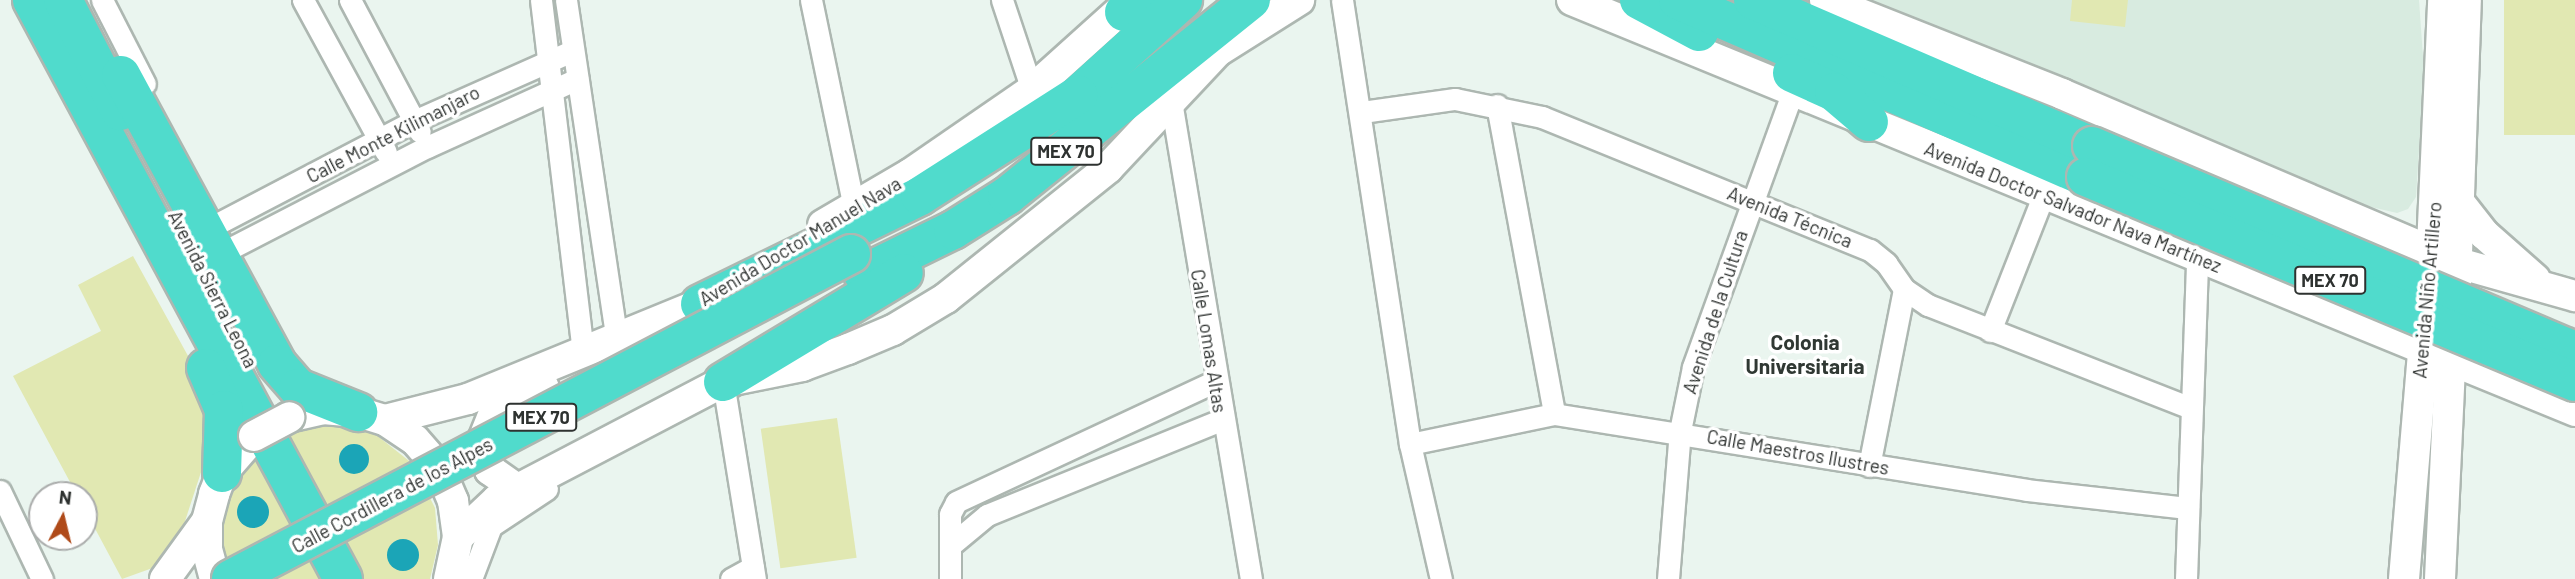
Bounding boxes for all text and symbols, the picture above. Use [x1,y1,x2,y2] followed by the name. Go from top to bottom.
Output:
[303,80,483,188] street label: Calle Monte Kilimanjaro
[1029,136,1103,166] road number: MEX 70
[1921,137,2225,277] street label: Avenida Doctor Salvador Nava Martínez
[695,172,905,310] street label: Avenida Doctor Manuel Nava
[1724,182,1856,252] street label: Avenida Técnica
[2408,201,2446,379] street label: Avenida Niño Artillero
[163,207,263,371] street label: Avenida Sierra Leona
[1678,227,1752,397] street label: Avenida de la Cultura
[2293,266,2367,294] road number: MEX 70
[1186,268,1232,414] street label: Calle Lomas Altas
[1745,329,1865,379] district label: Colonia Universitaria
[504,402,578,432] road number: MEX 70
[1705,425,1891,479] street label: Calle Maestros Ilustres
[288,432,496,558] street label: Calle Cordillera de los Alpes
[28,481,98,551] north arrow
[58,484,73,509] text: N

